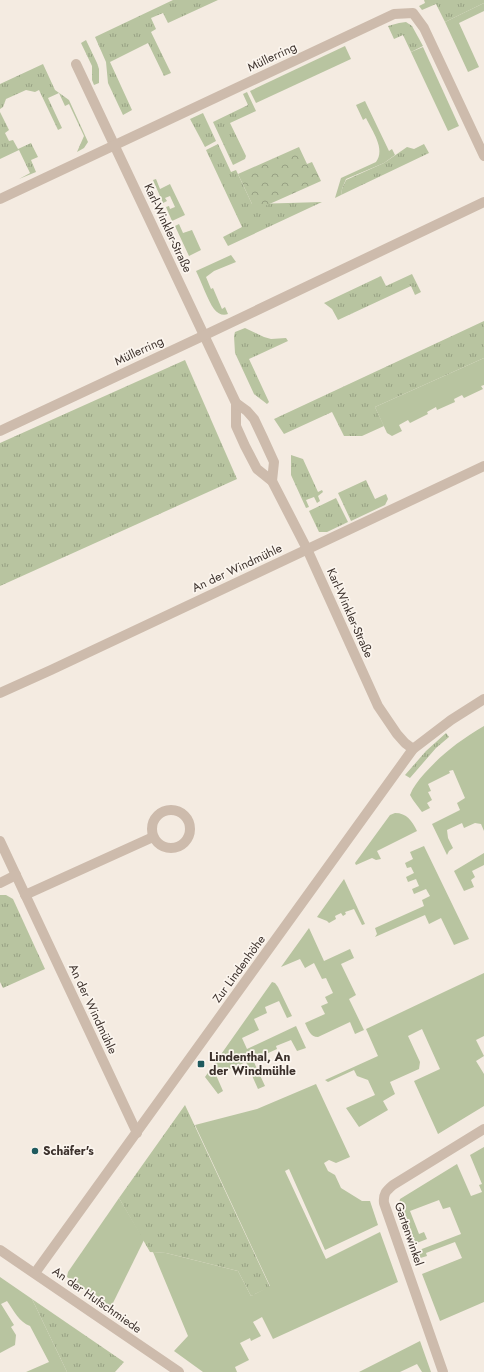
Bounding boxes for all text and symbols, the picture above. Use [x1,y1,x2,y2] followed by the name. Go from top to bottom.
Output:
[245,38,299,76] street label: Müllerring
[139,181,197,275] street label: Karl-Winkler-Straße
[112,332,166,370] street label: Müllerring
[189,539,285,597] street label: An der Windmühle
[322,565,378,661] street label: Karl-Winkler-Straße
[208,931,270,1007] street label: Zur Lindenhöhe
[64,961,122,1057] street label: An der Windmühle
[209,1048,296,1080] place label: Lindenthal, An der Windmühle
[196,1059,206,1069] marker: Lindenthal, An der Windmühle
[43,1142,94,1160] place label: Schäfer's
[30,1146,40,1156] marker: Schäfer's
[390,1200,428,1268] street label: Gartenwinkel
[49,1262,145,1338] street label: An der Hufschmiede

